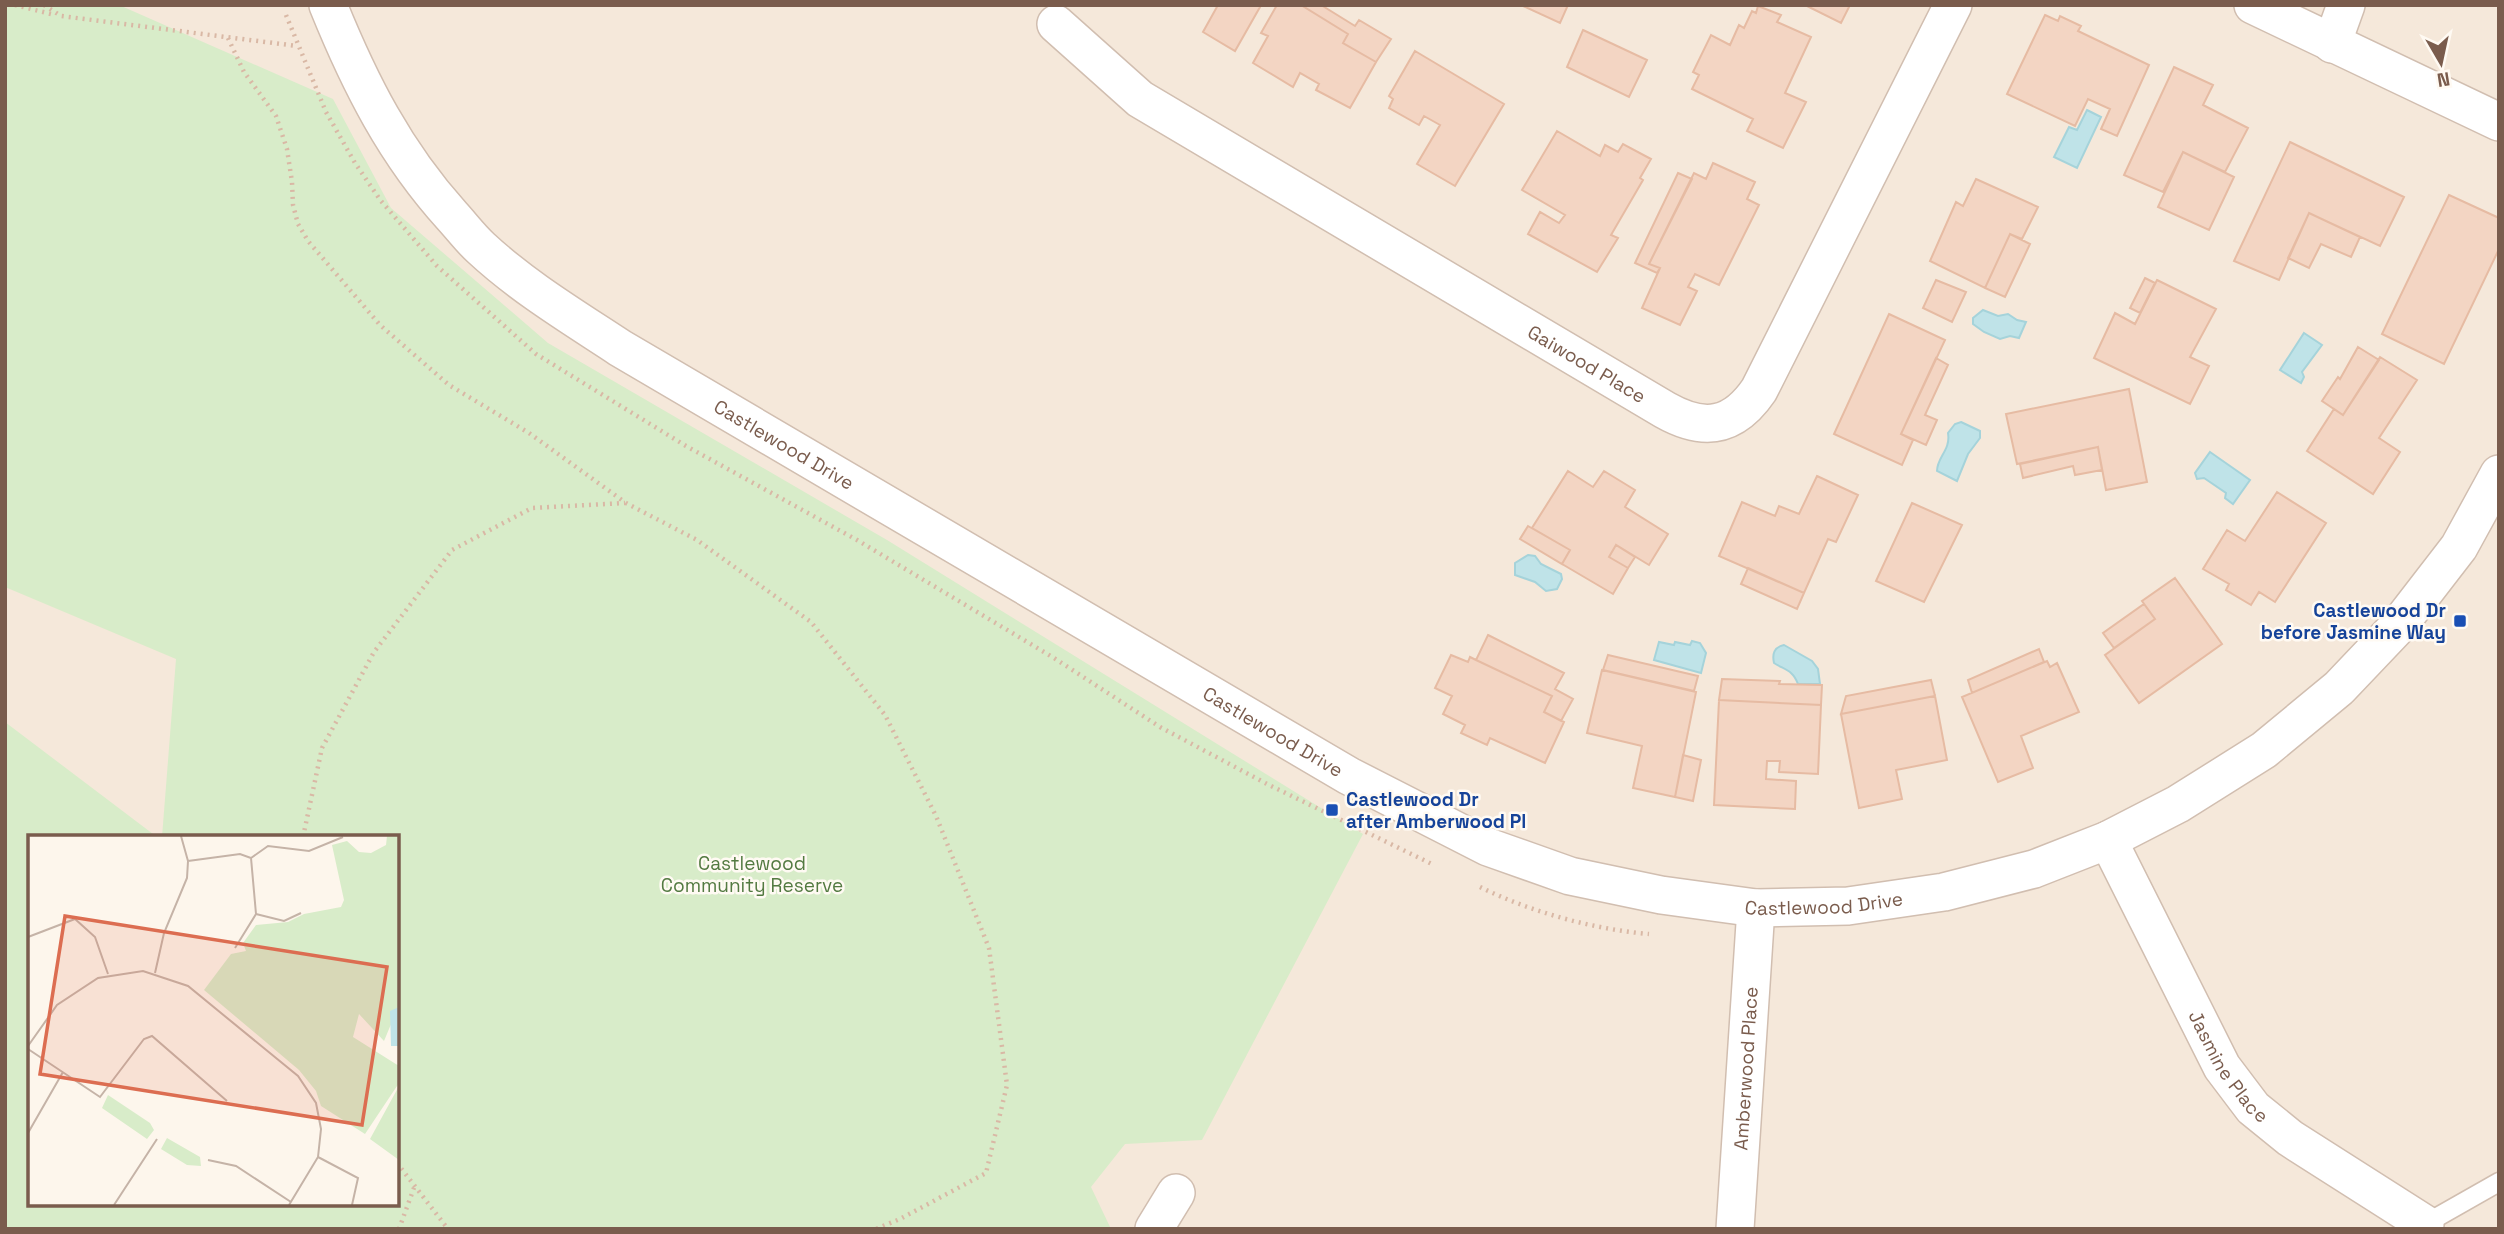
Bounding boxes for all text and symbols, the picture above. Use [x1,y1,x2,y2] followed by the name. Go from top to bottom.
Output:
[2406,28,2476,98] north arrow
[2435,66,2452,93] text: N
[1523,319,1651,408] street label: Gaiwood Place
[709,393,859,495] street label: Castlewood Drive
[2261,598,2446,645] place label: Castlewood Dr before Jasmine Way
[2452,613,2468,629] marker: Castlewood Dr before Jasmine Way
[1198,680,1348,782] street label: Castlewood Drive
[1346,787,1526,834] place label: Castlewood Dr after Amberwood Pl
[1324,802,1340,818] marker: Castlewood Dr after Amberwood Pl
[28,835,399,1206] inset map
[661,851,843,898] park label: Castlewood Community Reserve
[1743,886,1904,921] street label: Castlewood Drive
[1728,986,1763,1151] street label: Amberwood Place
[2183,1006,2274,1128] street label: Jasmine Place

